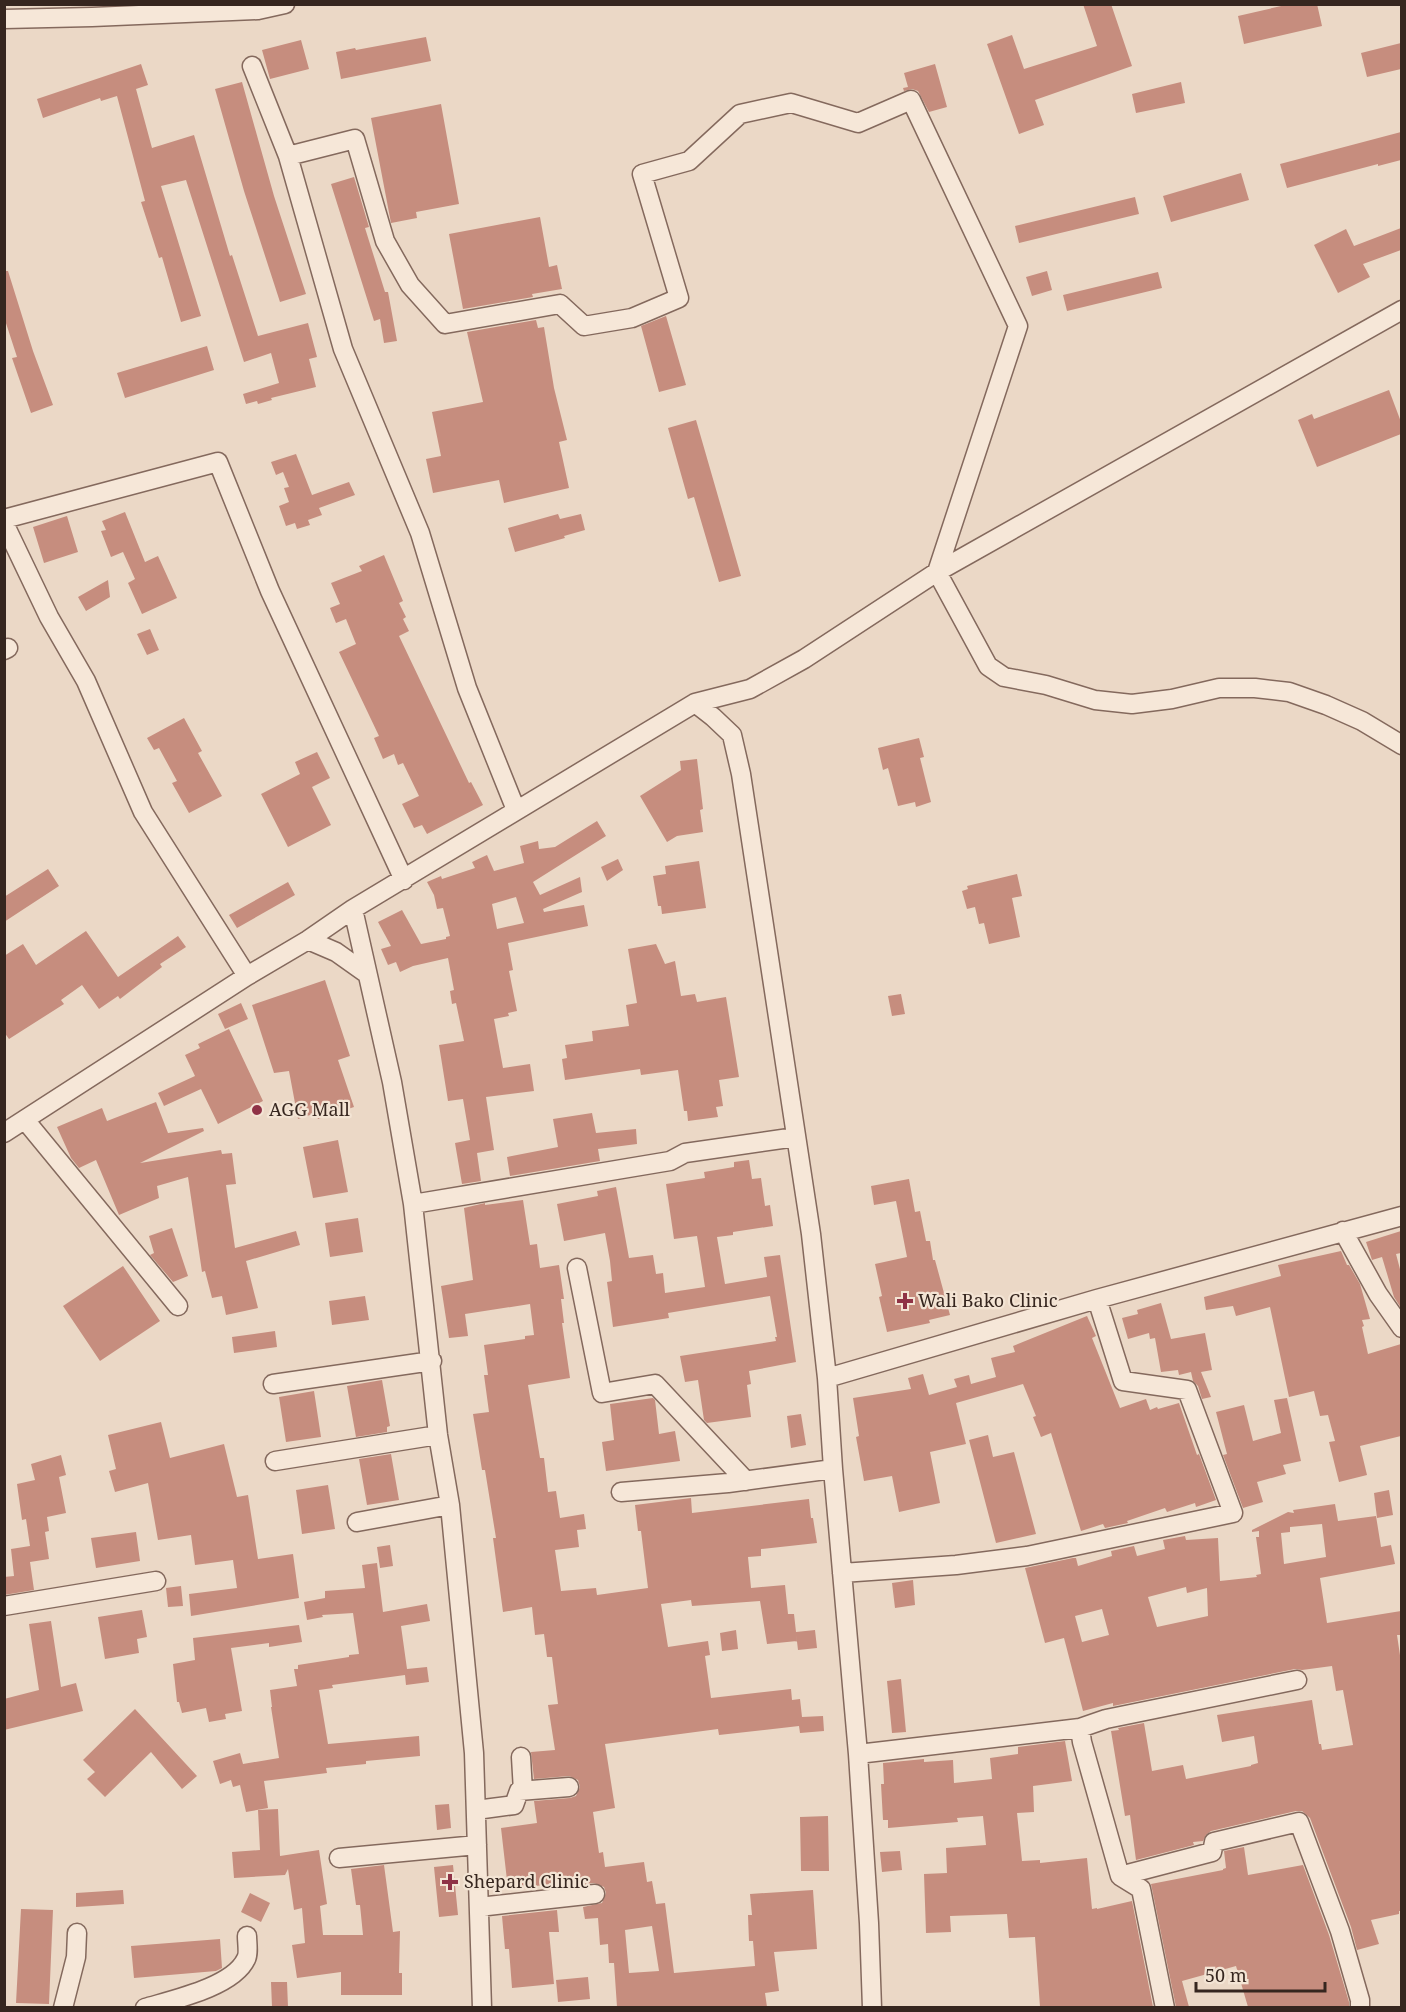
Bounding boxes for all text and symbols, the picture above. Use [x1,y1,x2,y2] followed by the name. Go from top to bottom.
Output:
[269,1097,350,1121] place label: AGG Mall
[250,1103,264,1117] marker: AGG Mall
[918,1288,1058,1312] place label: Wali Bako Clinic
[896,1292,914,1310] marker: Wali Bako Clinic
[464,1869,589,1893] place label: Shepard Clinic
[441,1873,459,1891] marker: Shepard Clinic
[1196,1955,1325,1993] scale bar
[1205,1963,1247,1987] text: 50 m

